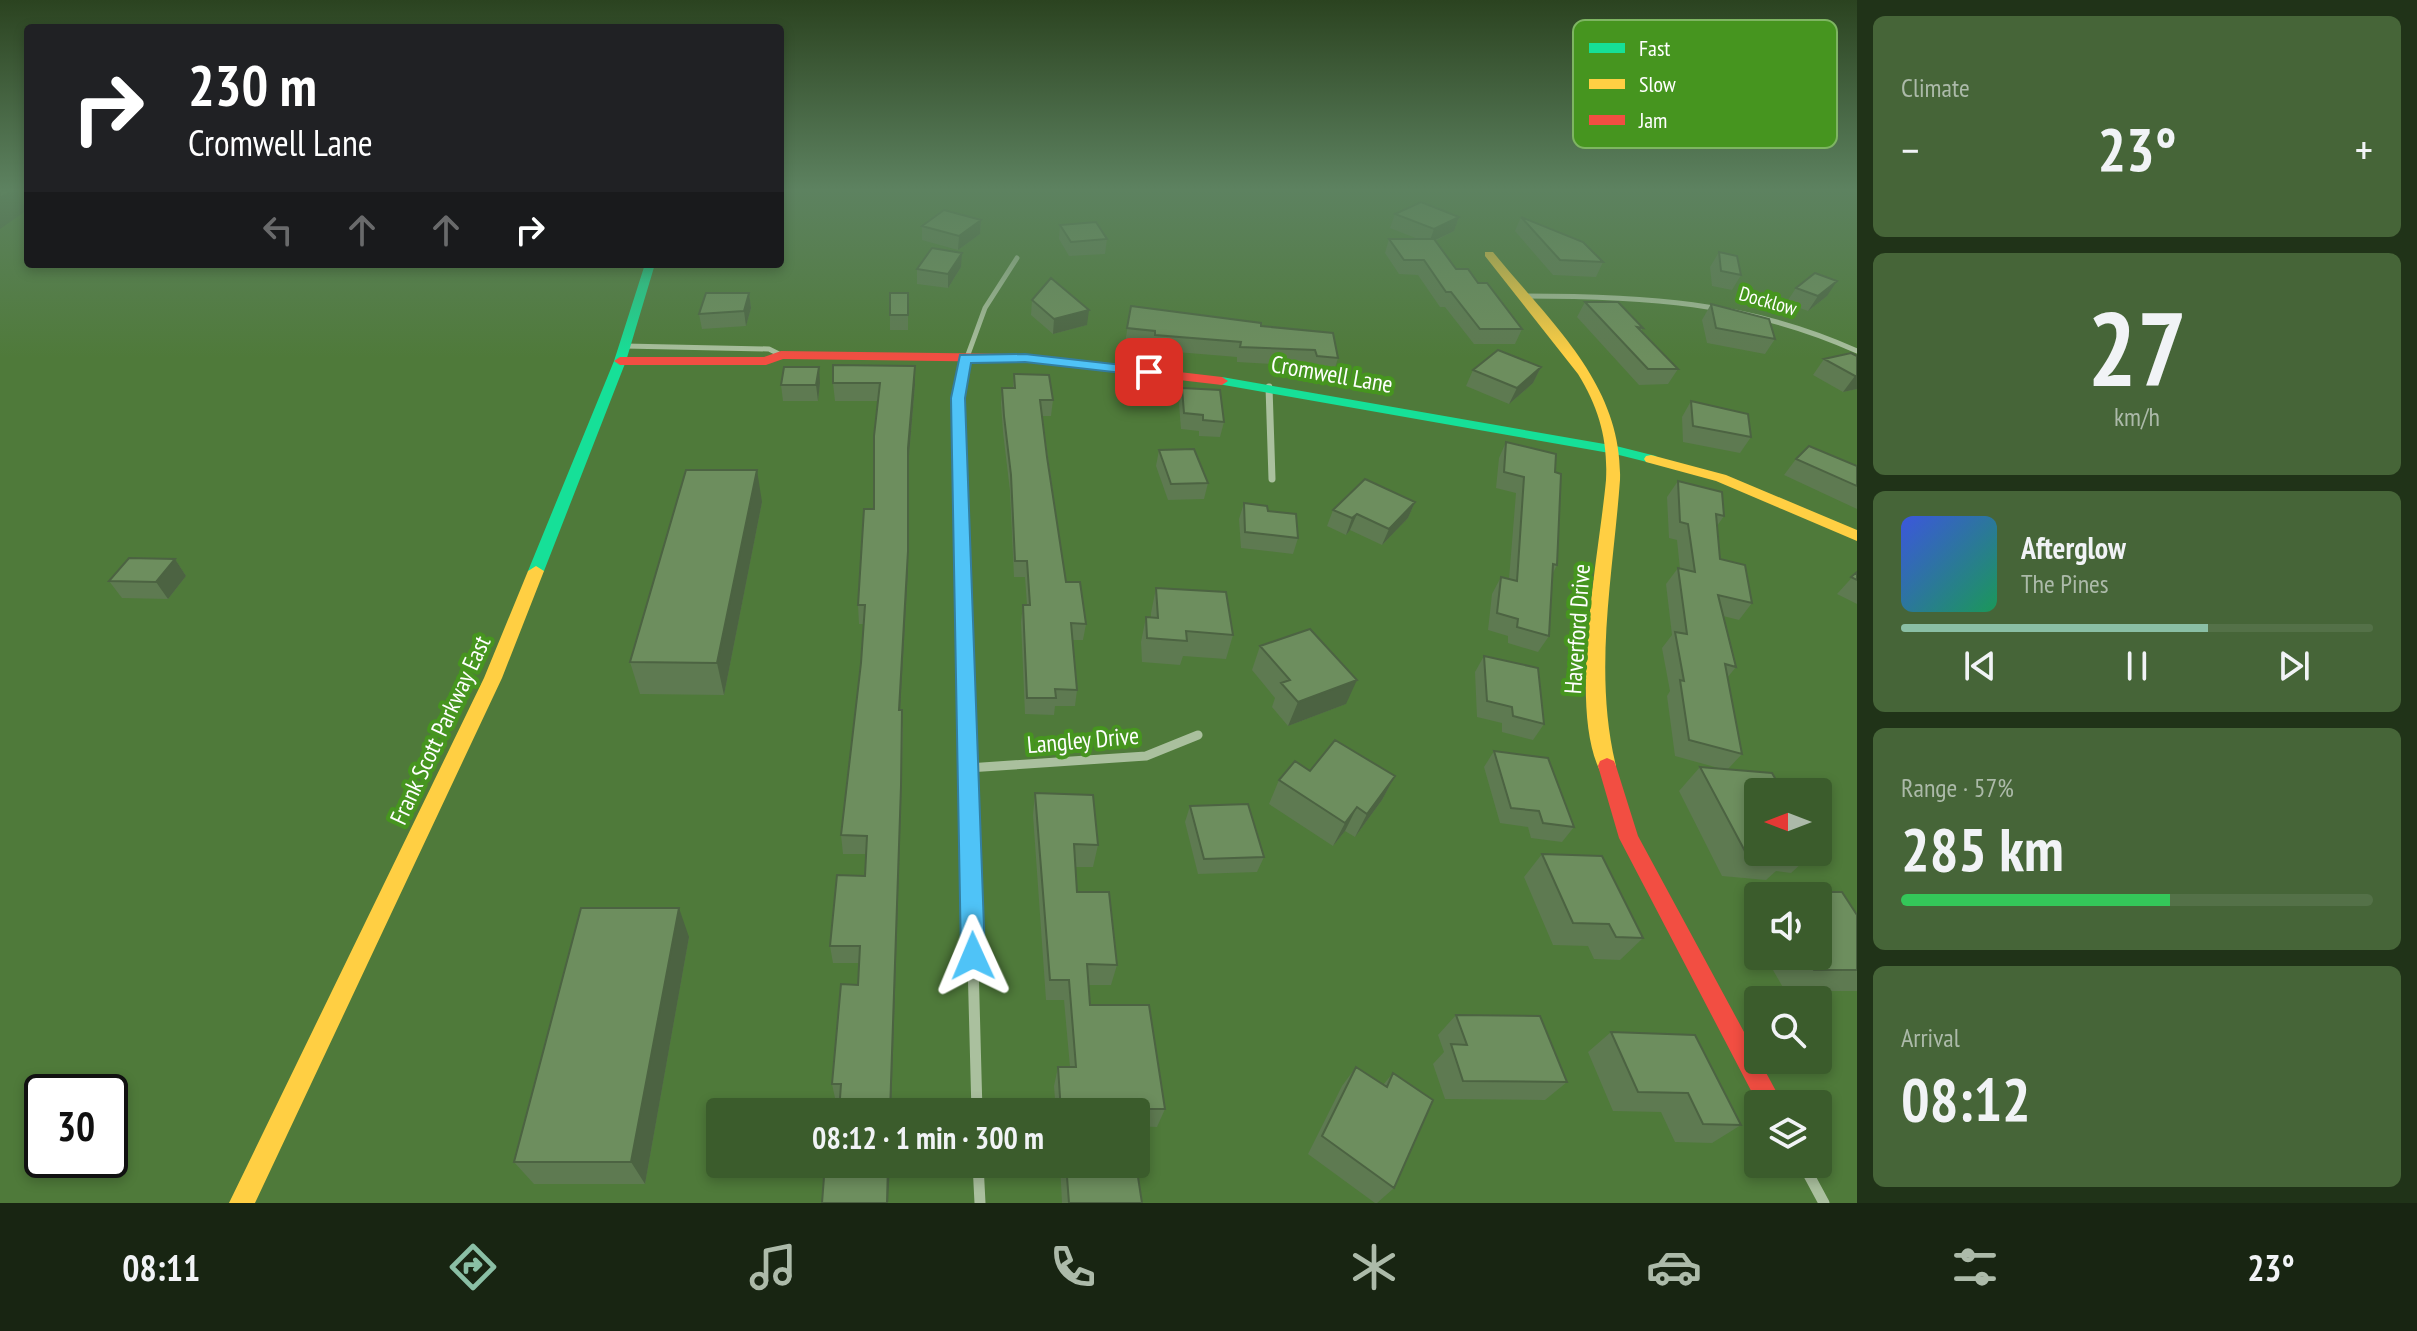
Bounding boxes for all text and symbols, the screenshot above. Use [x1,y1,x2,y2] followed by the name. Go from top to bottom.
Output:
[1573,20,1837,148] legend
[1639,34,1670,62] text: Fast
[188,49,317,121] text: 230 m
[56,56,160,160] icon: right
[1639,70,1676,98] text: Slow
[1901,71,1970,104] text: Climate
[1638,106,1667,134] text: Jam
[2097,110,2177,188] text: 23°
[188,119,373,166] text: Cromwell Lane
[1901,121,1919,178] text: −
[2355,121,2373,178] text: +
[256,208,300,252] icon: left
[340,208,384,252] icon: ahead
[424,208,468,252] icon: ahead
[508,208,552,252] icon: right
[1736,280,1800,322] street label: Docklow
[2087,280,2187,415] text: 27
[1115,338,1183,406] pin
[1269,348,1395,400] street label: Cromwell Lane
[1127,350,1171,394] icon: arrive
[2114,400,2160,433] text: km/h
[2021,528,2126,567] text: Afterglow
[1557,563,1597,695] street label: Haverford Drive
[2021,567,2109,600] text: The Pines
[383,630,498,829] street label: Frank Scott Parkway East
[1958,644,2002,688] icon: previous
[2115,644,2159,688] icon: pause
[2272,644,2316,688] icon: next
[1026,720,1140,760] street label: Langley Drive
[1901,771,2014,804] text: Range · 57%
[1744,778,1832,866] north arrow
[1744,778,1832,1178] map controls
[1901,810,2064,888] text: 285 km
[1744,882,1832,970] button: sound
[931,914,1015,998] position arrow
[1744,986,1832,1074] button: search
[1901,1021,1960,1054] text: Arrival
[1901,1060,2031,1138] text: 08:12
[24,1074,128,1178] speed limit sign: 30
[1744,1090,1832,1178] button: layers
[812,1118,1044,1157] text: 08:12 · 1 min · 300 m
[445,1239,501,1295] icon: directions
[745,1239,801,1295] icon: music
[1045,1239,1101,1295] icon: phone
[1346,1239,1402,1295] icon: climate
[1646,1239,1702,1295] icon: car
[1947,1239,2003,1295] icon: filters
[122,1244,200,1291] text: 08:11
[2247,1244,2295,1291] text: 23°

